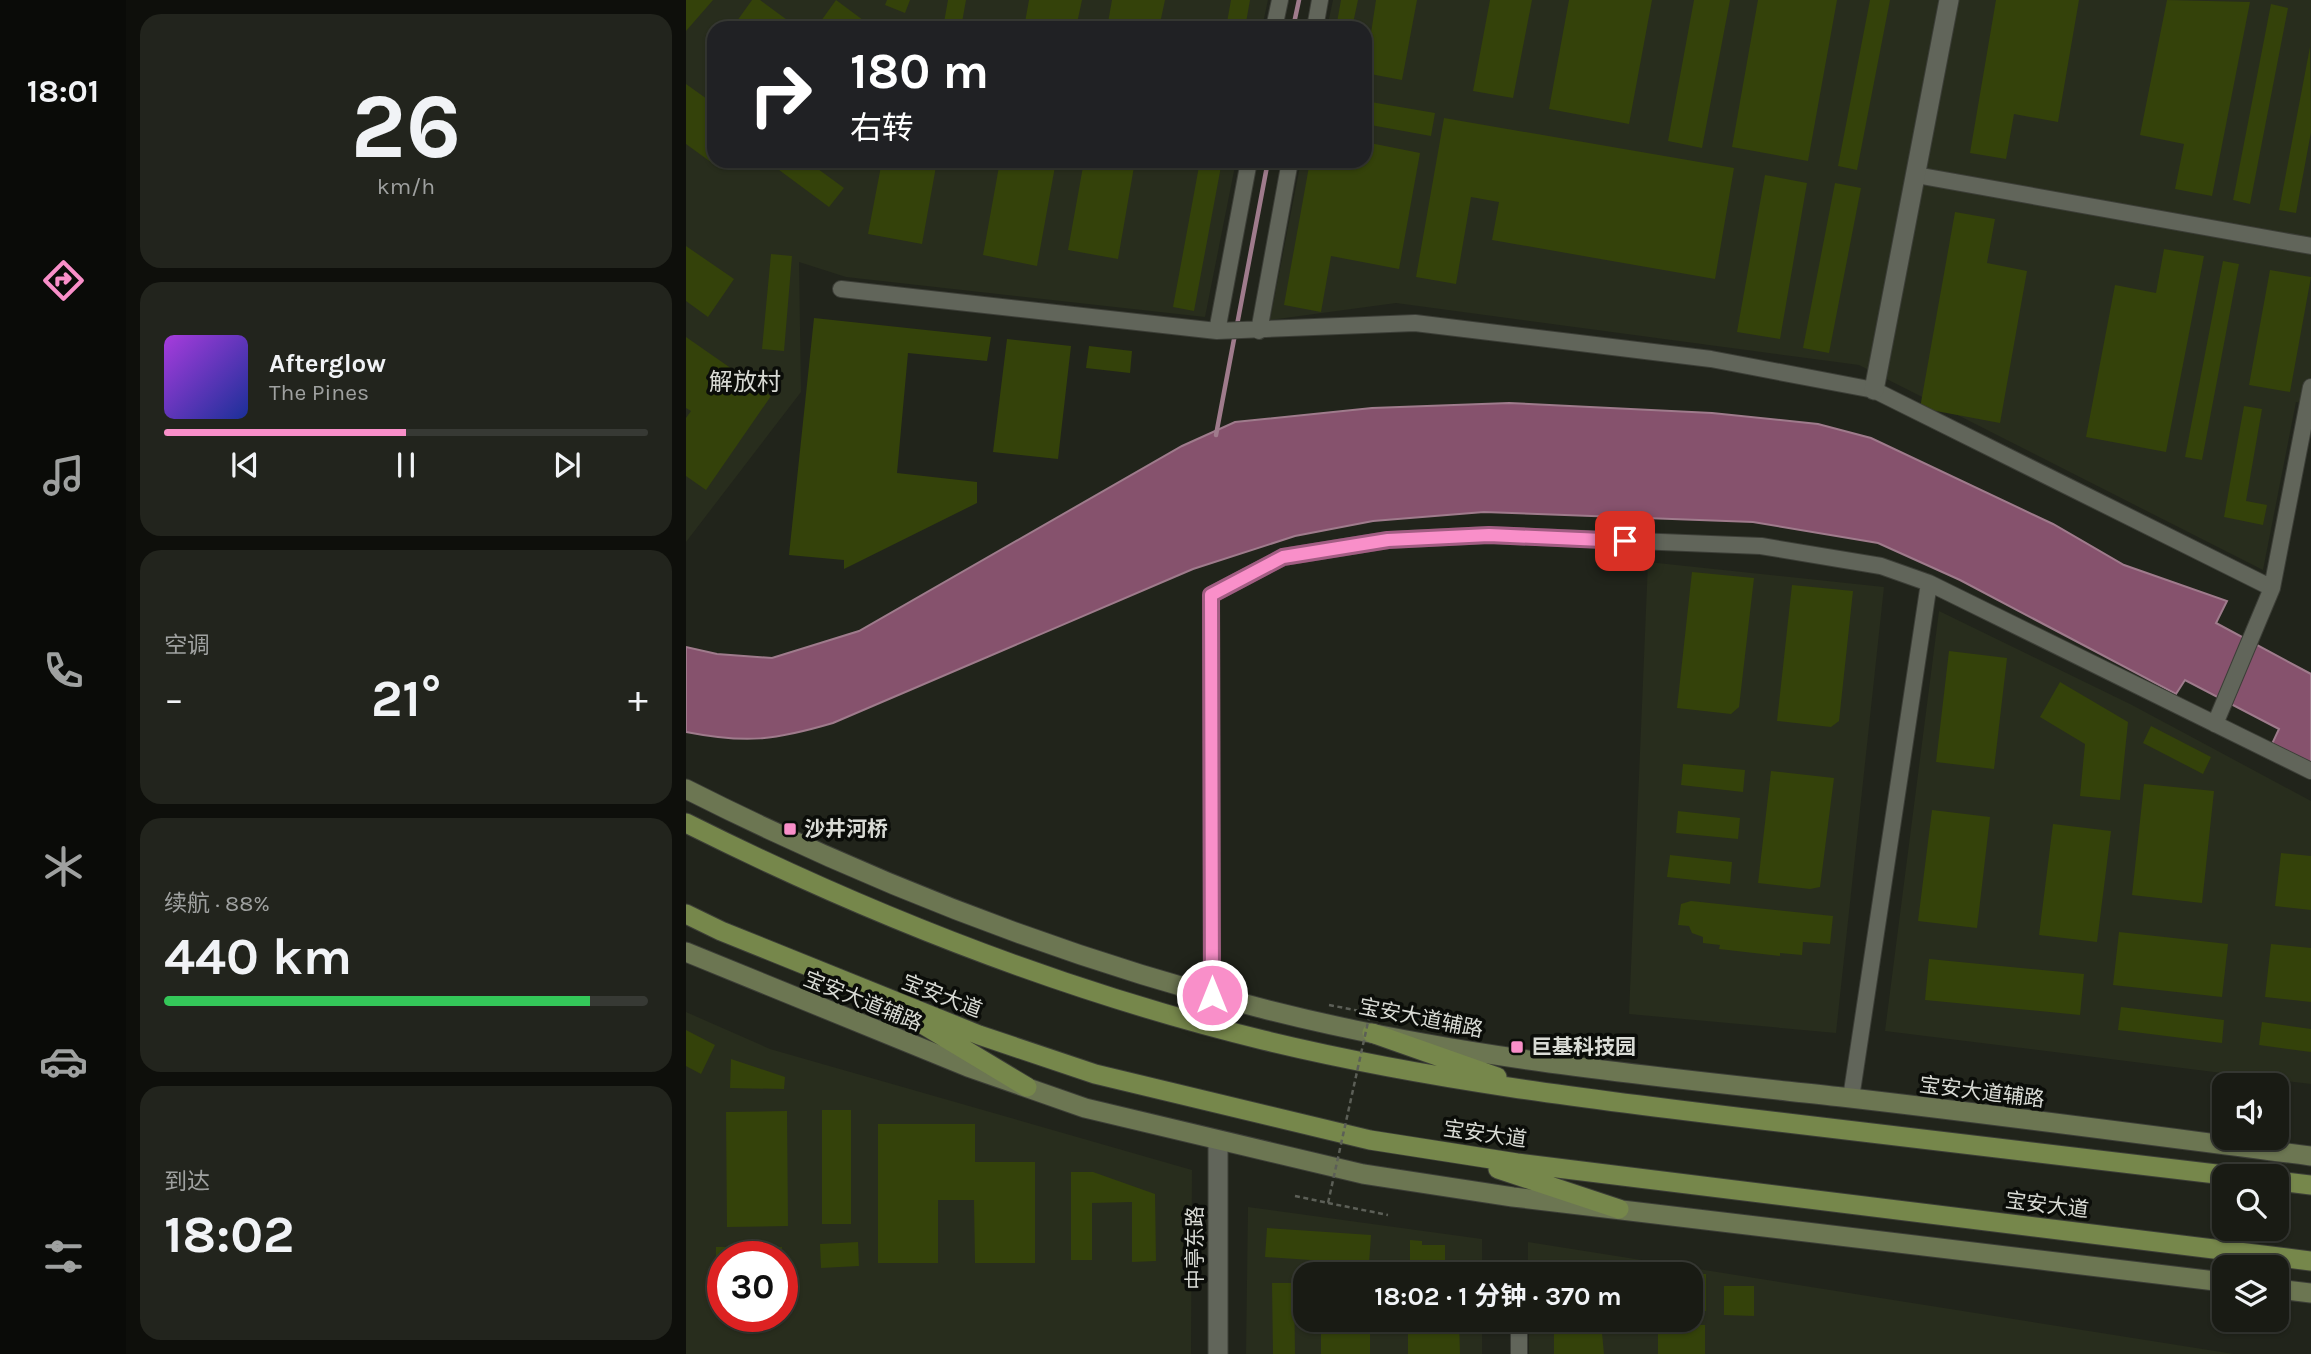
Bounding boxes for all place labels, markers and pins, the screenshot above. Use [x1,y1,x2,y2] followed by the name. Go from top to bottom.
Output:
[1595,511,1655,571] pin
[804,817,888,841] place label: 沙井河桥
[782,821,798,837] marker: 沙井河桥
[1531,1035,1636,1059] place label: 巨基科技园
[1509,1039,1525,1055] marker: 巨基科技园

